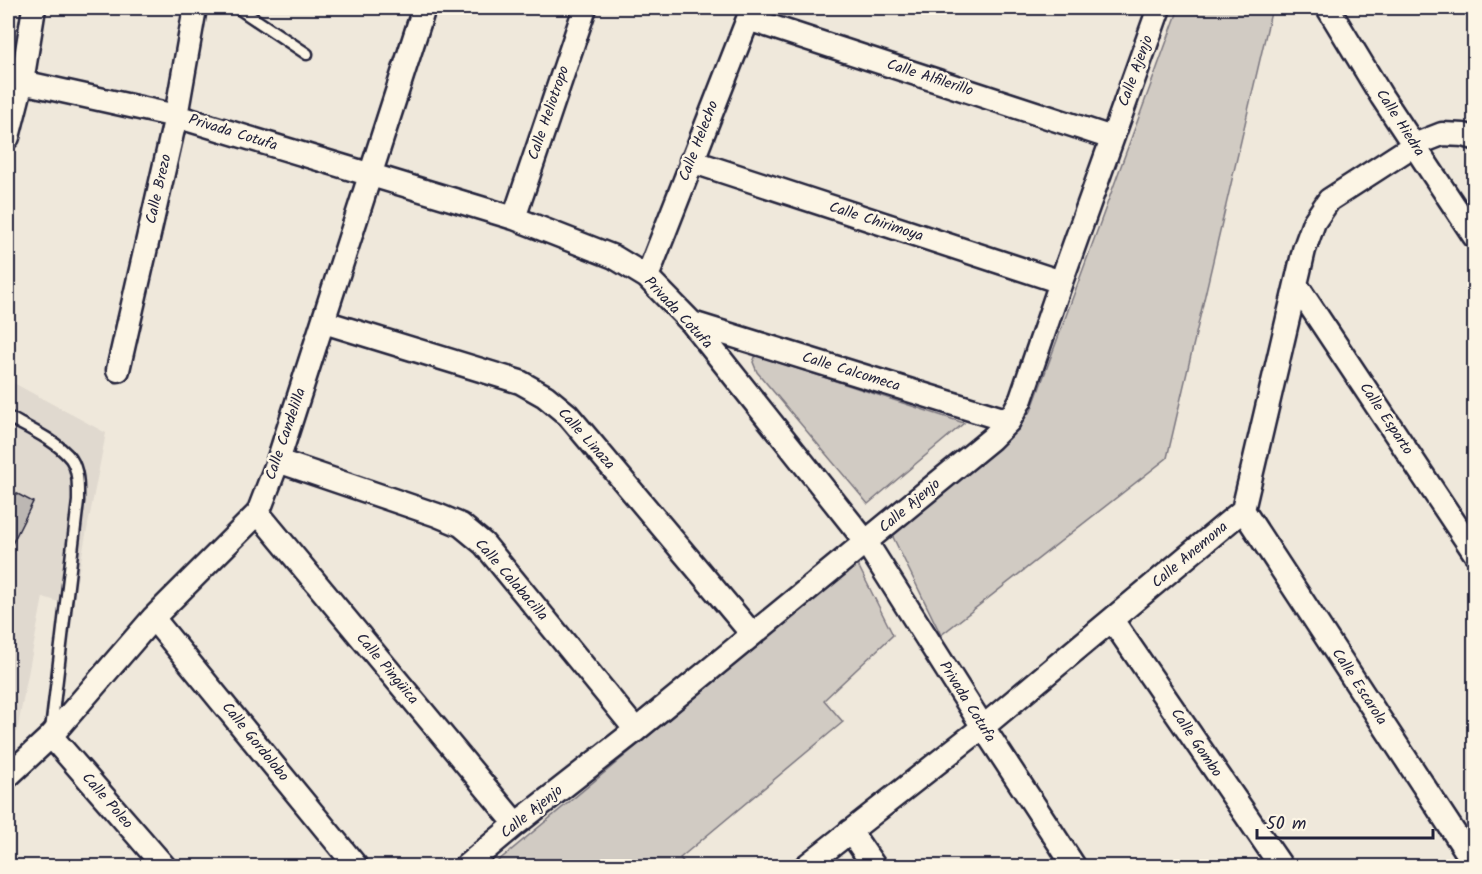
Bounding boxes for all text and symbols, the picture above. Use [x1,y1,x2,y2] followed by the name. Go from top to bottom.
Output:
[1112,32,1160,110] street label: Calle Ajenjo
[884,53,977,103] street label: Calle Alfilerillo
[522,62,576,163] street label: Calle Heliotropo
[1369,85,1431,161] street label: Calle Hiedra
[673,97,725,185] street label: Calle Helecho
[185,108,281,158] street label: Privada Cotufa
[139,152,179,226] street label: Calle Brezo
[826,195,926,249] street label: Calle Chirimoya
[638,271,718,355] street label: Privada Cotufa
[799,346,903,398] street label: Calle Calcomeca
[1353,378,1419,460] street label: Calle Esparto
[259,385,313,483] street label: Calle Candelilla
[551,403,621,475] street label: Calle Linaza
[874,473,946,539] street label: Calle Ajenjo
[1146,516,1234,594] street label: Calle Anemona
[468,533,554,627] street label: Calle Calabacilla
[350,628,424,710] street label: Calle Pingüica
[1325,644,1393,730] street label: Calle Escarola
[932,657,1002,747] street label: Privada Cotufa
[215,697,295,787] street label: Calle Gordolobo
[1164,704,1228,782] street label: Calle Gombo
[76,767,139,835] street label: Calle Poleo
[496,779,569,845] street label: Calle Ajenjo
[1257,802,1432,840] scale bar
[1266,810,1306,839] text: 50 m

